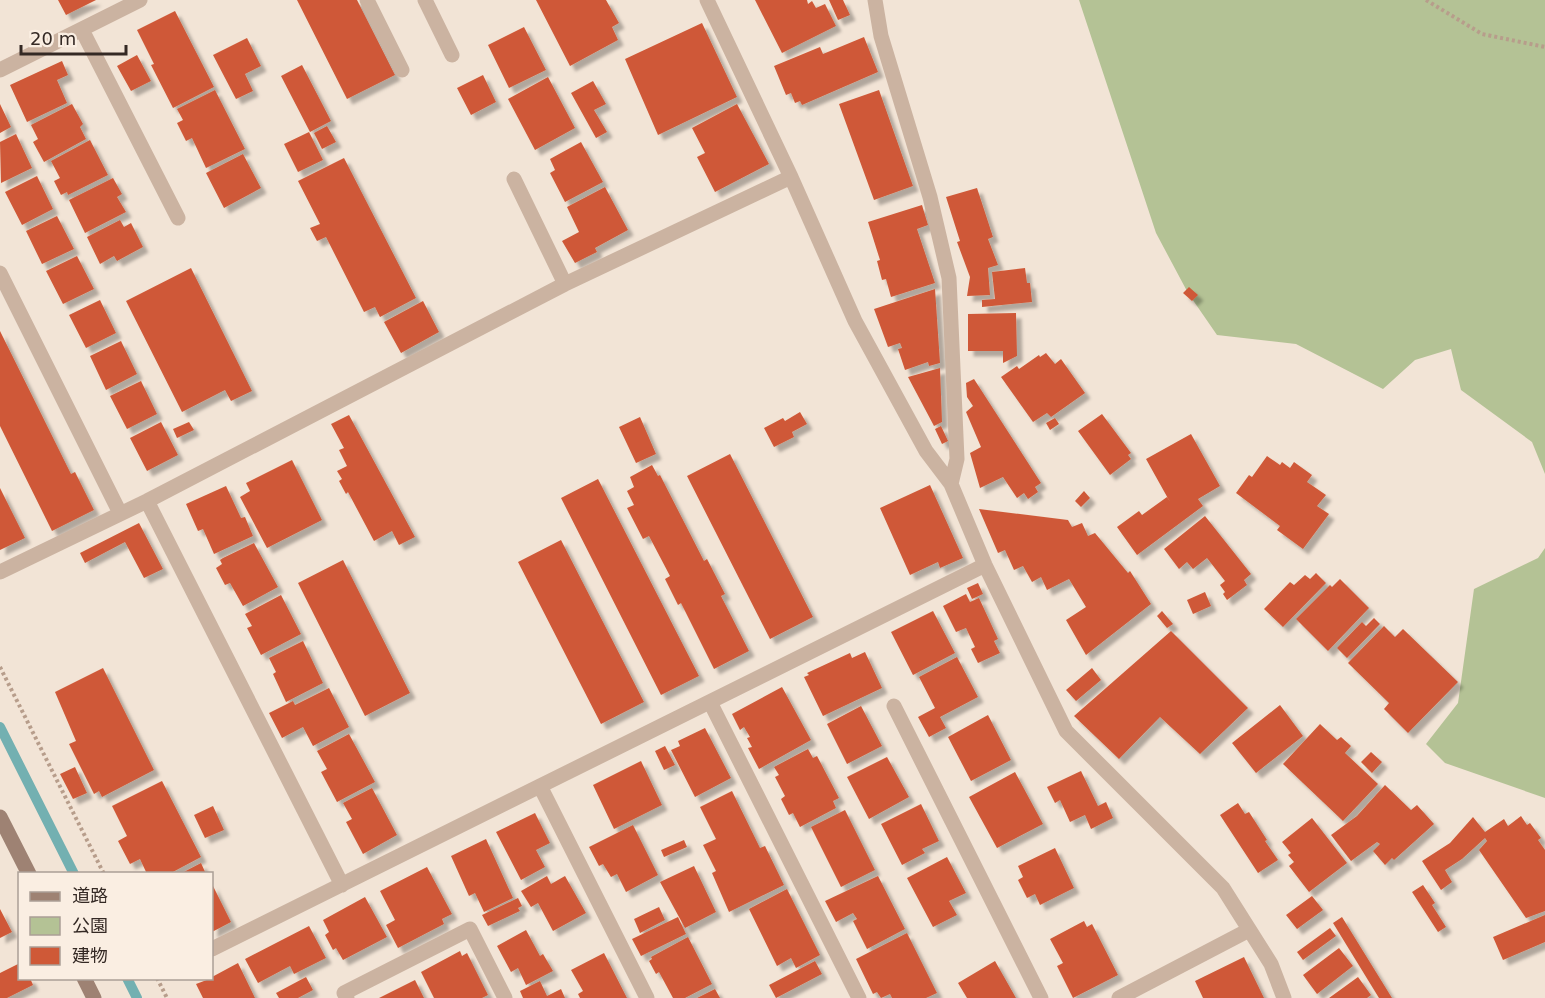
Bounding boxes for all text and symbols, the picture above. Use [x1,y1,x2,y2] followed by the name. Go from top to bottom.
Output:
[21,18,126,56] scale bar
[30,28,76,49] text: 20 m
[18,872,213,980] legend
[72,885,108,906] text: 道路
[72,915,108,936] text: 公園
[72,945,108,966] text: 建物

